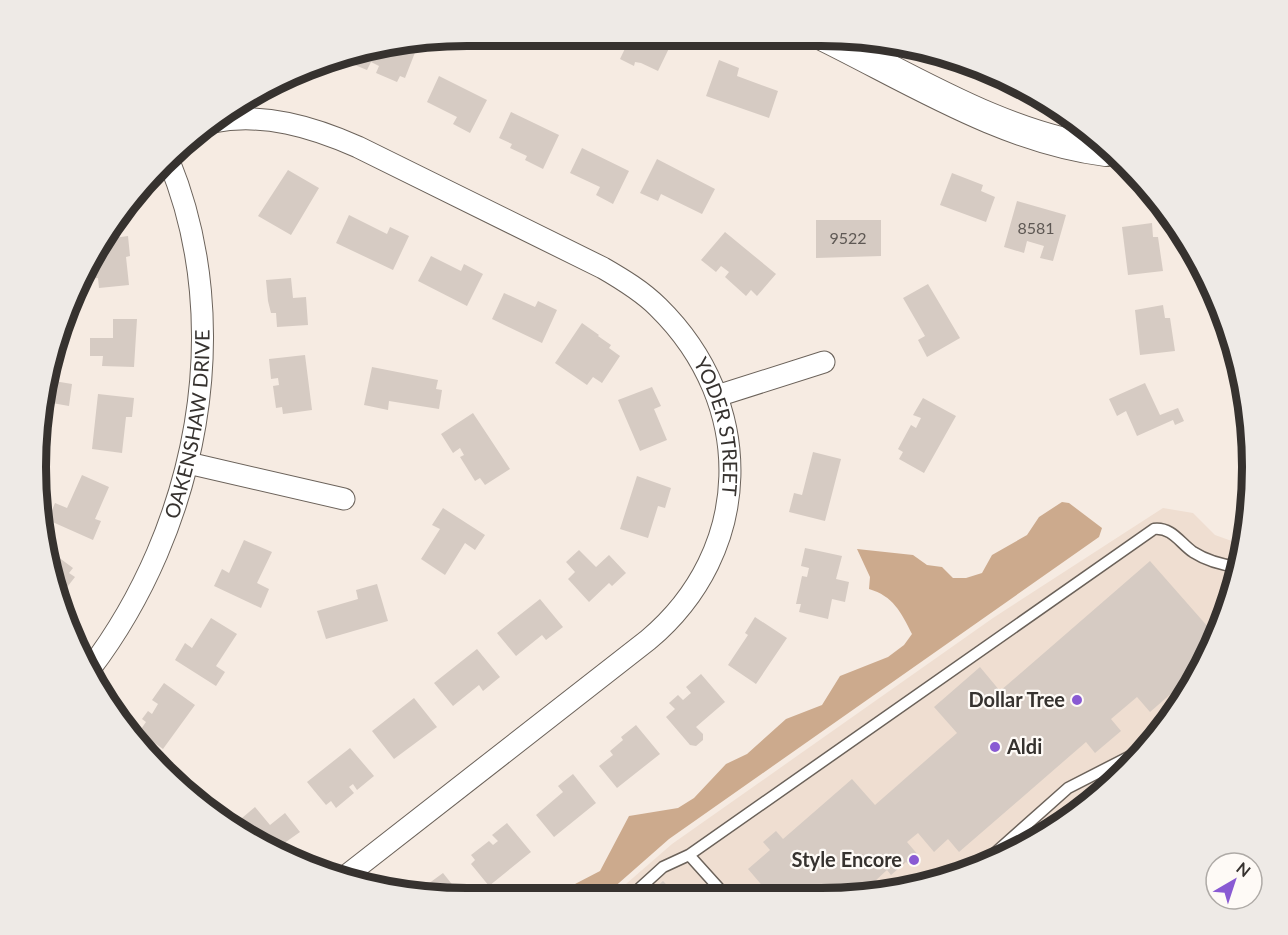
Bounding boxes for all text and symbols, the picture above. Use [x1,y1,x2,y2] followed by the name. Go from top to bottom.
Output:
[1017,218,1055,237] house number: 8581
[829,228,867,247] house number: 9522
[159,329,214,522] street label: OAKENSHAW DRIVE
[689,353,743,497] street label: YODER STREET
[969,687,1065,711] place label: Dollar Tree
[1070,693,1084,707] marker: Dollar Tree
[1006,734,1042,758] place label: Aldi
[988,740,1002,754] marker: Aldi
[792,847,902,871] place label: Style Encore
[1204,851,1264,911] north arrow
[907,853,921,867] marker: Style Encore
[1233,858,1255,880] text: N

